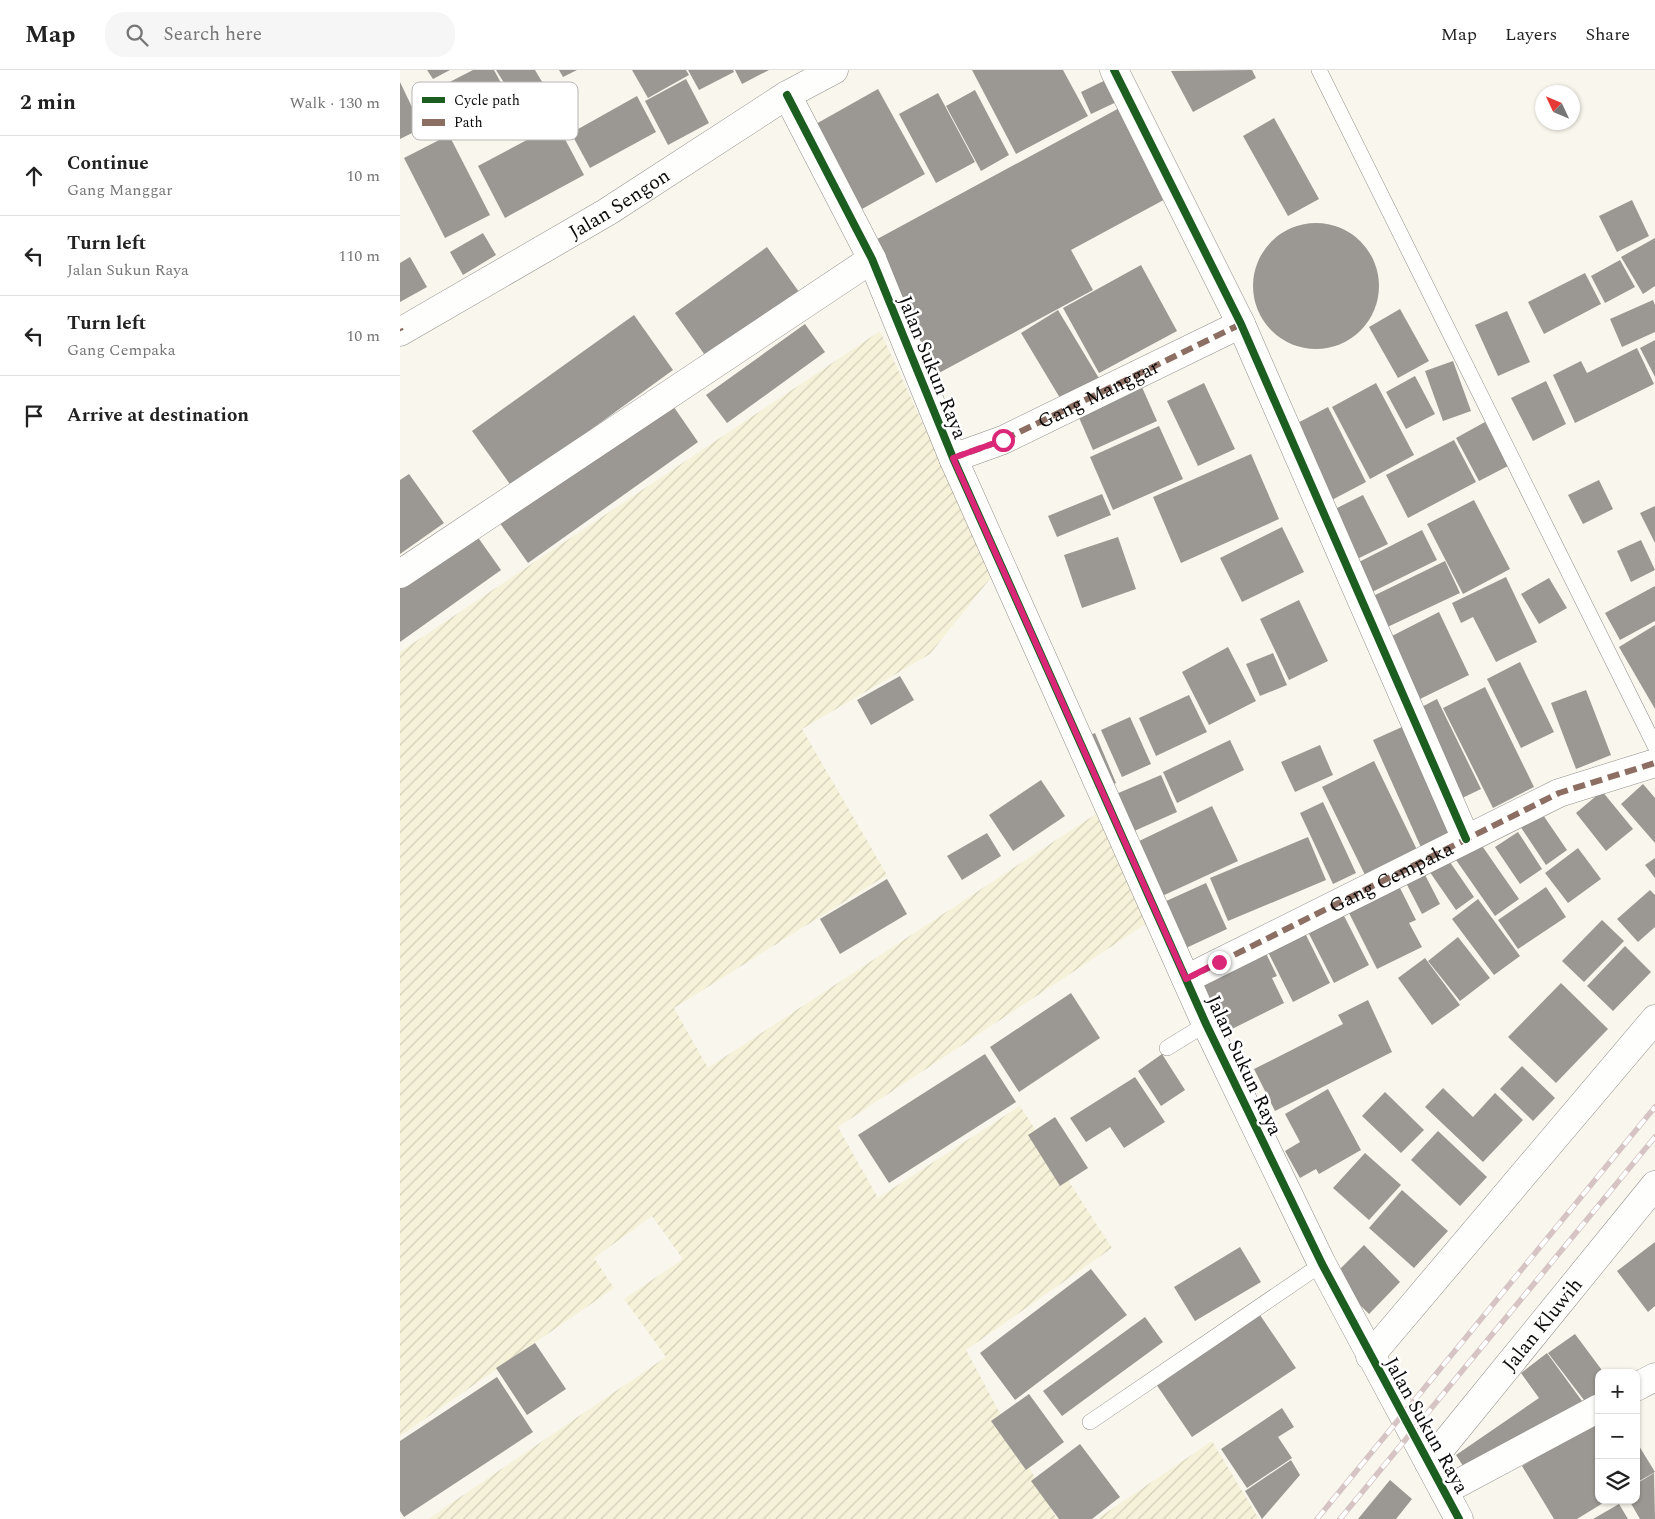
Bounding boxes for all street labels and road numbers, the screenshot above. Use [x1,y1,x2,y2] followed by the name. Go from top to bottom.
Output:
[563,161,676,247] street label: Jalan Sengon
[890,291,975,444] street label: Jalan Sukun Raya
[1033,352,1165,437] street label: Gang Manggar
[1324,834,1459,921] street label: Gang Cempaka
[1198,990,1290,1141] street label: Jalan Sukun Raya
[1495,1271,1590,1378] street label: Jalan Kluwih
[1376,1352,1476,1500] street label: Jalan Sukun Raya

